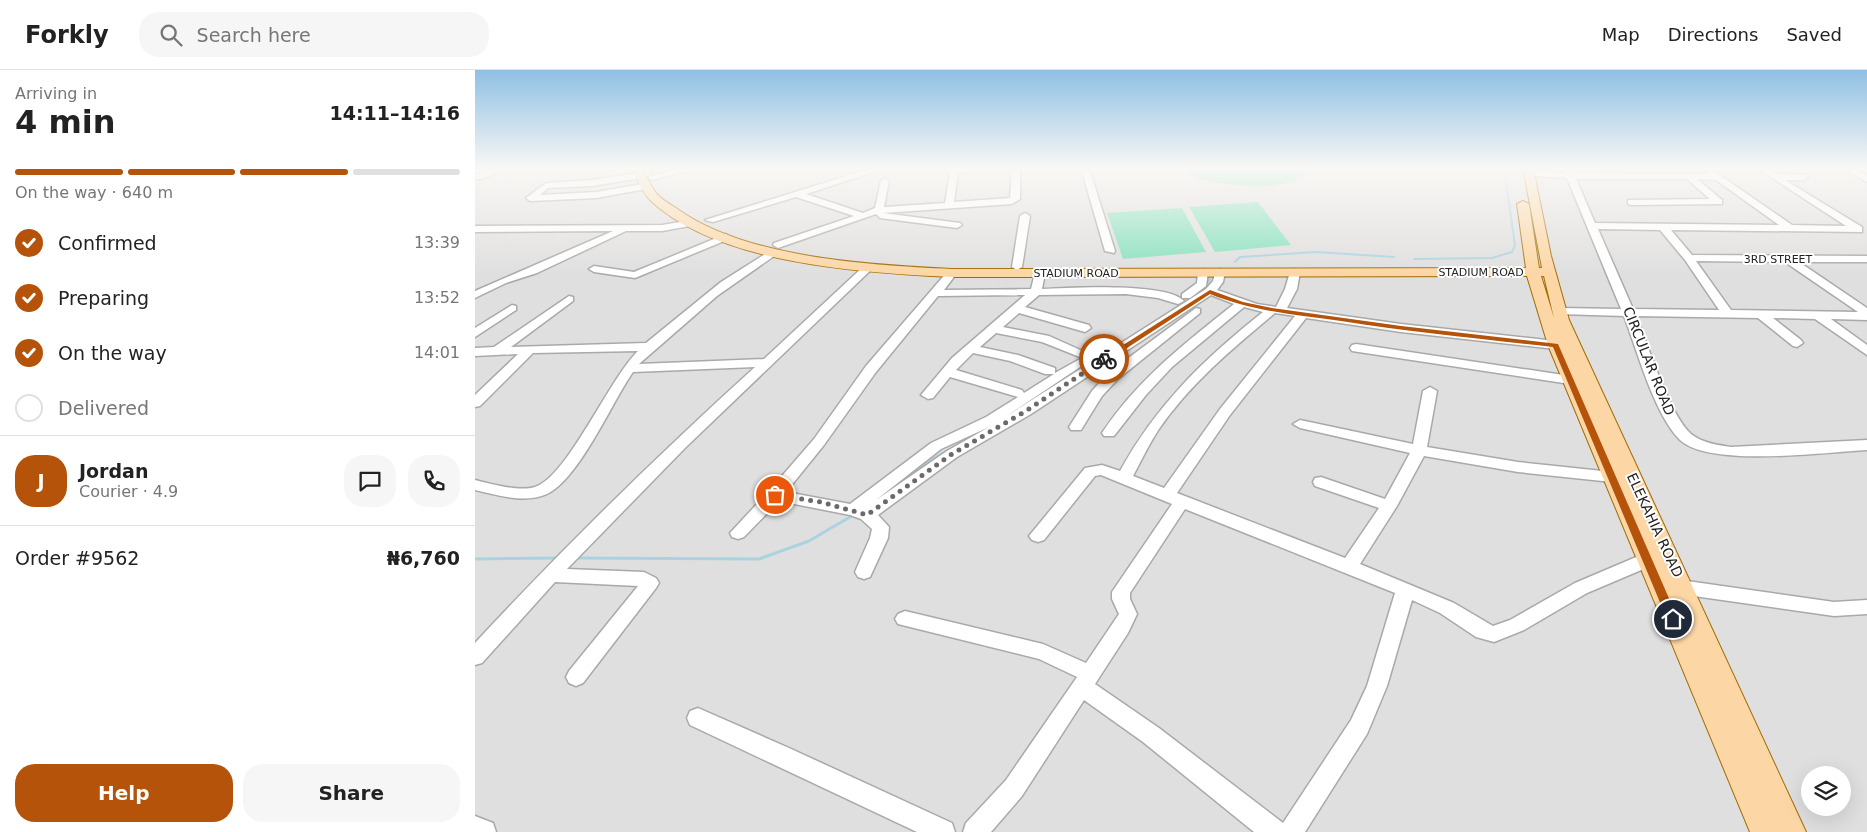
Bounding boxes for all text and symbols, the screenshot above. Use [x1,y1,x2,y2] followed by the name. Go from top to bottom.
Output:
[139,12,489,57] search box
[25,21,109,49] text: Forkly
[157,21,185,49] icon: search
[197,24,311,46] text: Search here
[1602,24,1640,45] text: Map
[1668,24,1758,45] text: Directions
[1786,24,1842,45] text: Saved
[15,84,97,103] text: Arriving in
[330,102,460,124] text: 14:11–14:16
[15,103,116,141] text: 4 min
[15,183,173,202] text: On the way · 640 m
[15,229,43,257] icon: check
[58,232,157,254] text: Confirmed
[414,233,460,252] text: 13:39
[1744,253,1813,266] street label: 3RD STREET
[1438,266,1524,279] street label: STADIUM ROAD
[1033,267,1119,280] street label: STADIUM ROAD
[15,284,43,312] icon: check
[58,287,149,309] text: Preparing
[414,288,460,307] text: 13:52
[1620,304,1678,418] street label: CIRCULAR ROAD
[1079,334,1129,384] courier
[15,339,43,367] icon: check
[58,342,167,364] text: On the way
[414,343,460,362] text: 14:01
[1090,345,1118,373] icon: bike
[58,397,149,419] text: Delivered
[344,455,396,507] button: chat
[408,455,460,507] button: phone
[79,460,148,482] text: Jordan
[37,470,45,492] text: J
[1624,470,1686,580] street label: ELEKAHIA ROAD
[754,474,796,516] pin
[761,481,789,509] icon: bag
[79,482,178,501] text: Courier · 4.9
[15,547,139,569] text: Order #9562
[387,547,460,569] text: ₦6,760
[1652,598,1694,640] pin
[1659,605,1687,633] icon: home
[15,764,233,822] button: Help
[243,764,460,822] button: Share
[1801,766,1851,816] map controls
[1801,766,1851,816] button: layers

